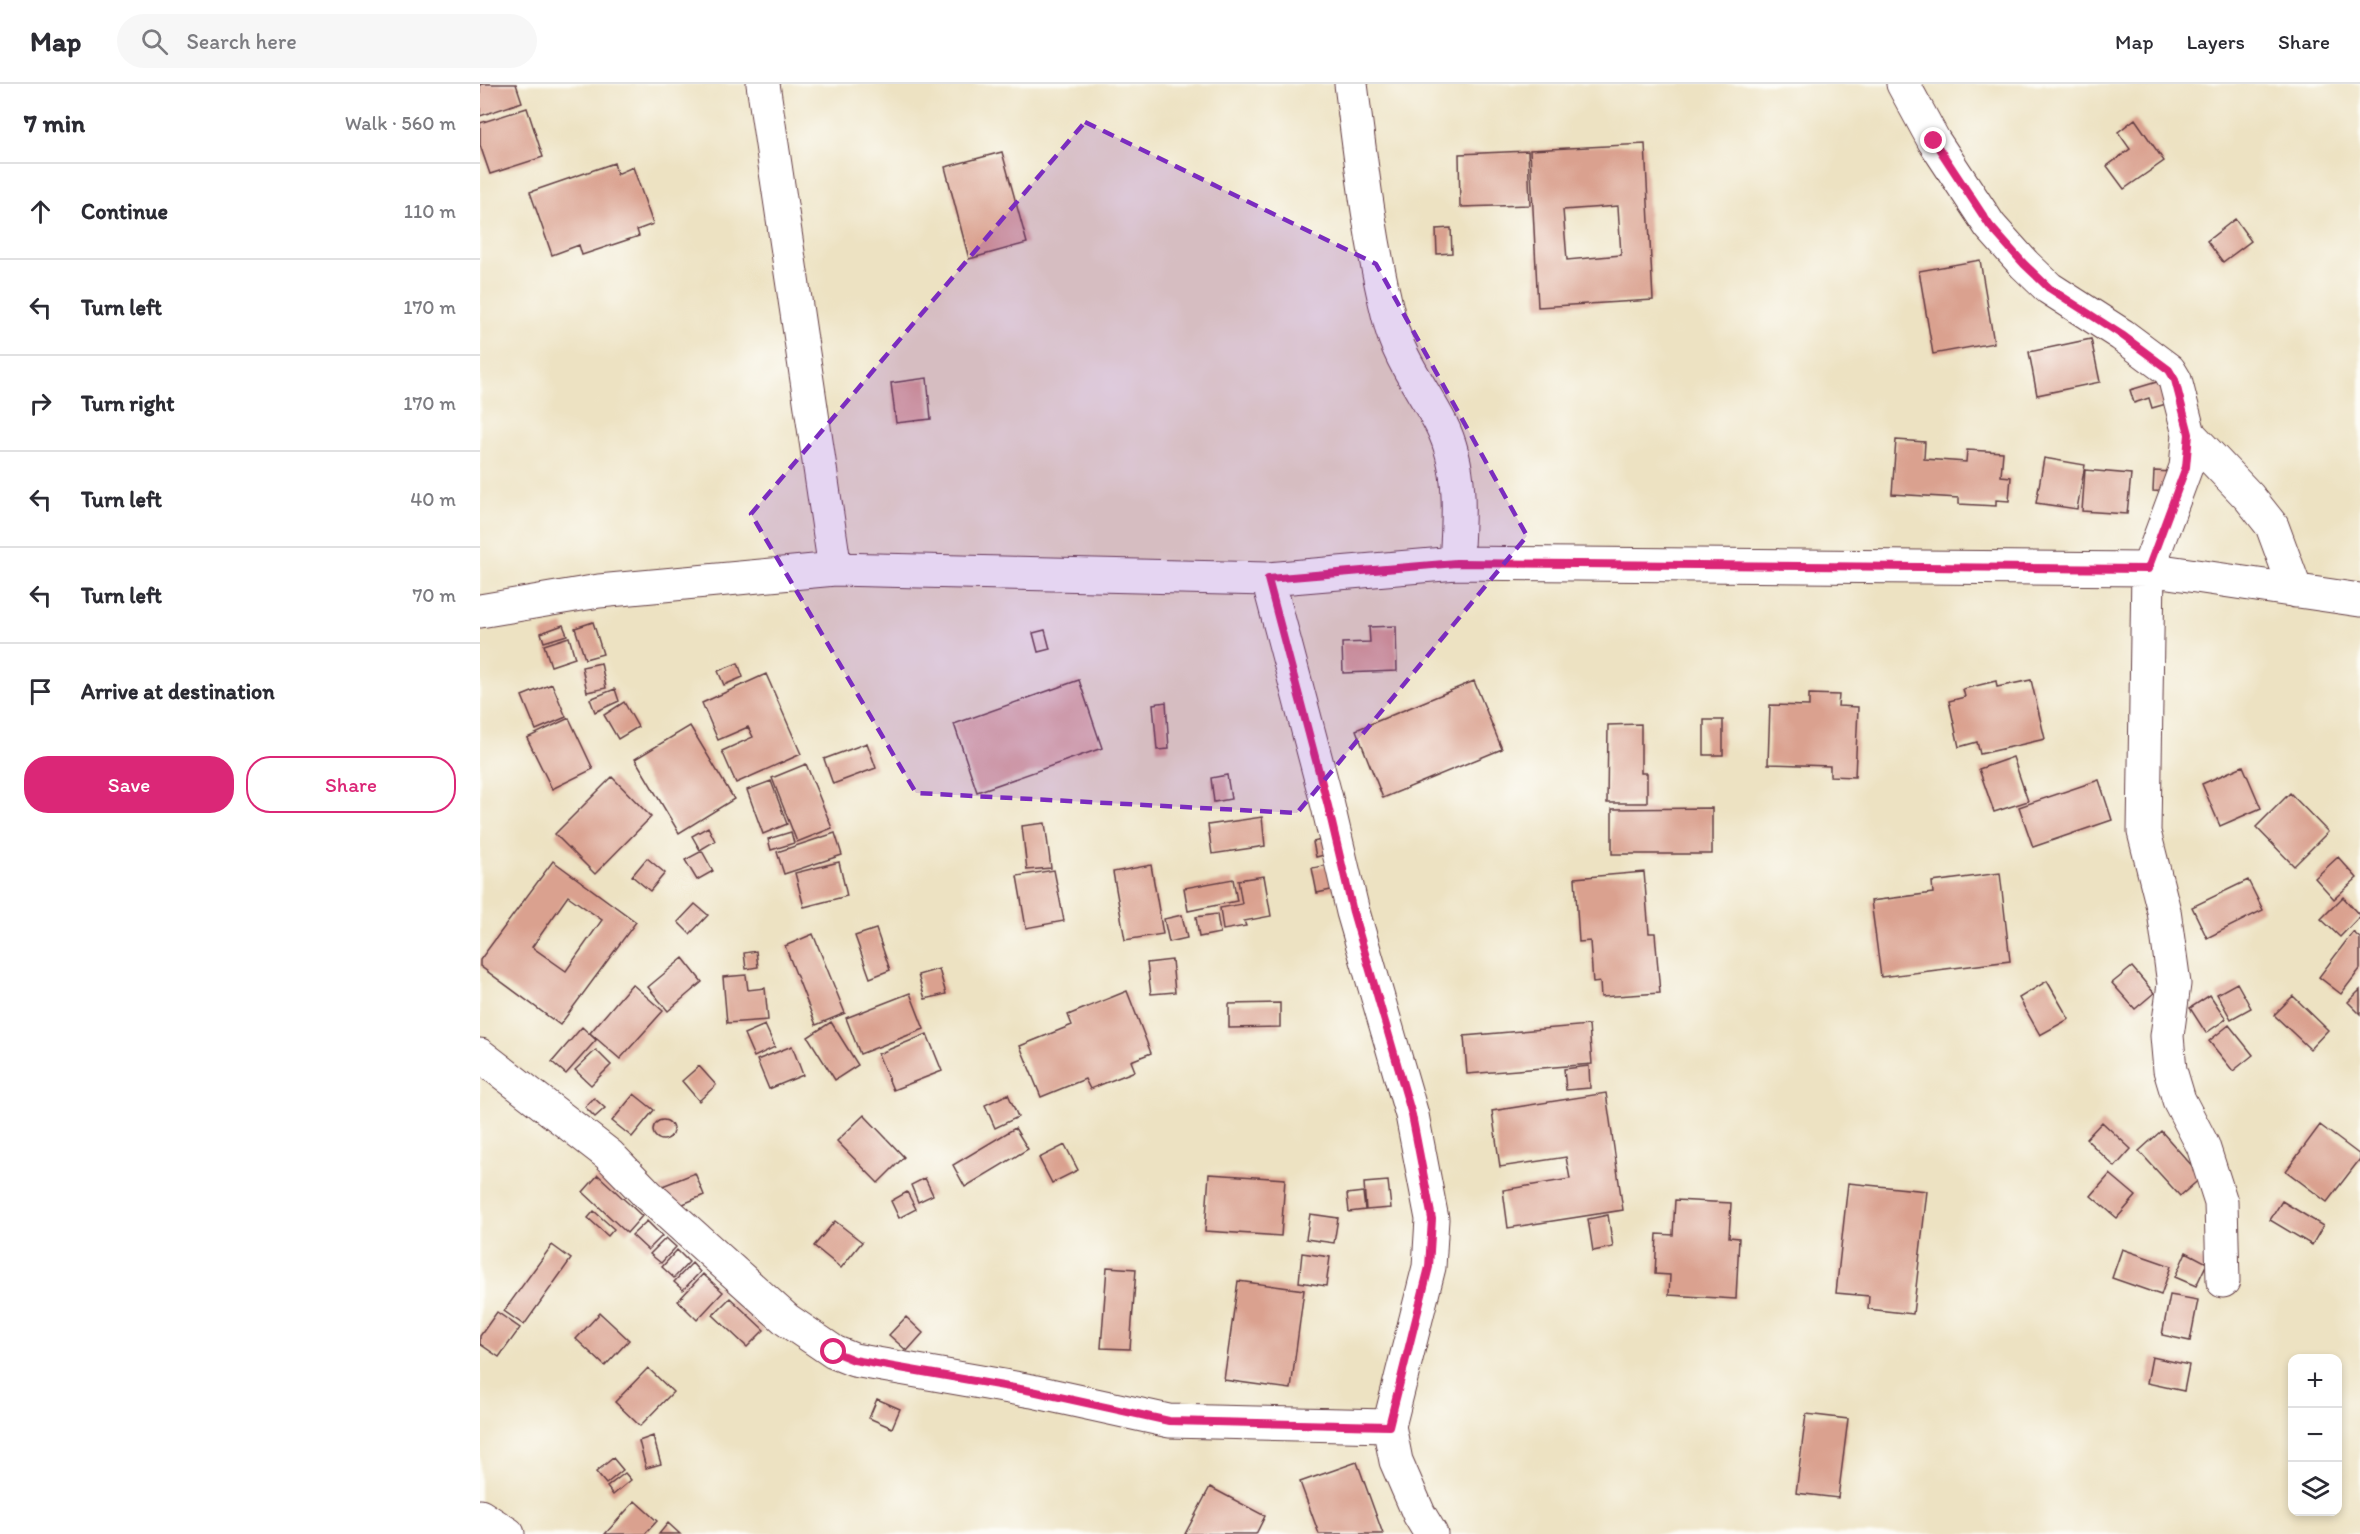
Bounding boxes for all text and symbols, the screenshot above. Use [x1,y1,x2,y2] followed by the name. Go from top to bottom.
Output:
[117,14,537,68] search box
[30,24,81,58] text: Map
[138,25,171,58] icon: search
[186,28,297,55] text: Search here
[2115,29,2154,54] text: Map
[2187,29,2245,54] text: Layers
[2278,29,2330,54] text: Share
[24,107,85,139] text: 7 min
[345,111,456,135] text: Walk · 560 m
[1920,127,1946,153] route end
[24,195,57,228] icon: ahead
[81,198,168,225] text: Continue
[404,199,456,223] text: 110 m
[24,291,57,324] icon: left
[81,294,162,321] text: Turn left
[403,295,456,319] text: 170 m
[24,387,57,420] icon: right
[81,390,175,417] text: Turn right
[403,391,456,415] text: 170 m
[24,483,57,516] icon: left
[81,486,162,513] text: Turn left
[410,487,456,511] text: 40 m
[24,579,57,612] icon: left
[81,582,162,609] text: Turn left
[412,583,456,607] text: 70 m
[24,675,57,708] icon: arrive
[81,678,275,705] text: Arrive at destination
[24,756,234,813] button: Save
[246,756,456,813] button: Share
[820,1338,846,1364] route start
[2288,1354,2342,1516] map controls
[2288,1354,2342,1408] button: +
[2288,1408,2342,1462] button: −
[2288,1462,2342,1516] button: layers

